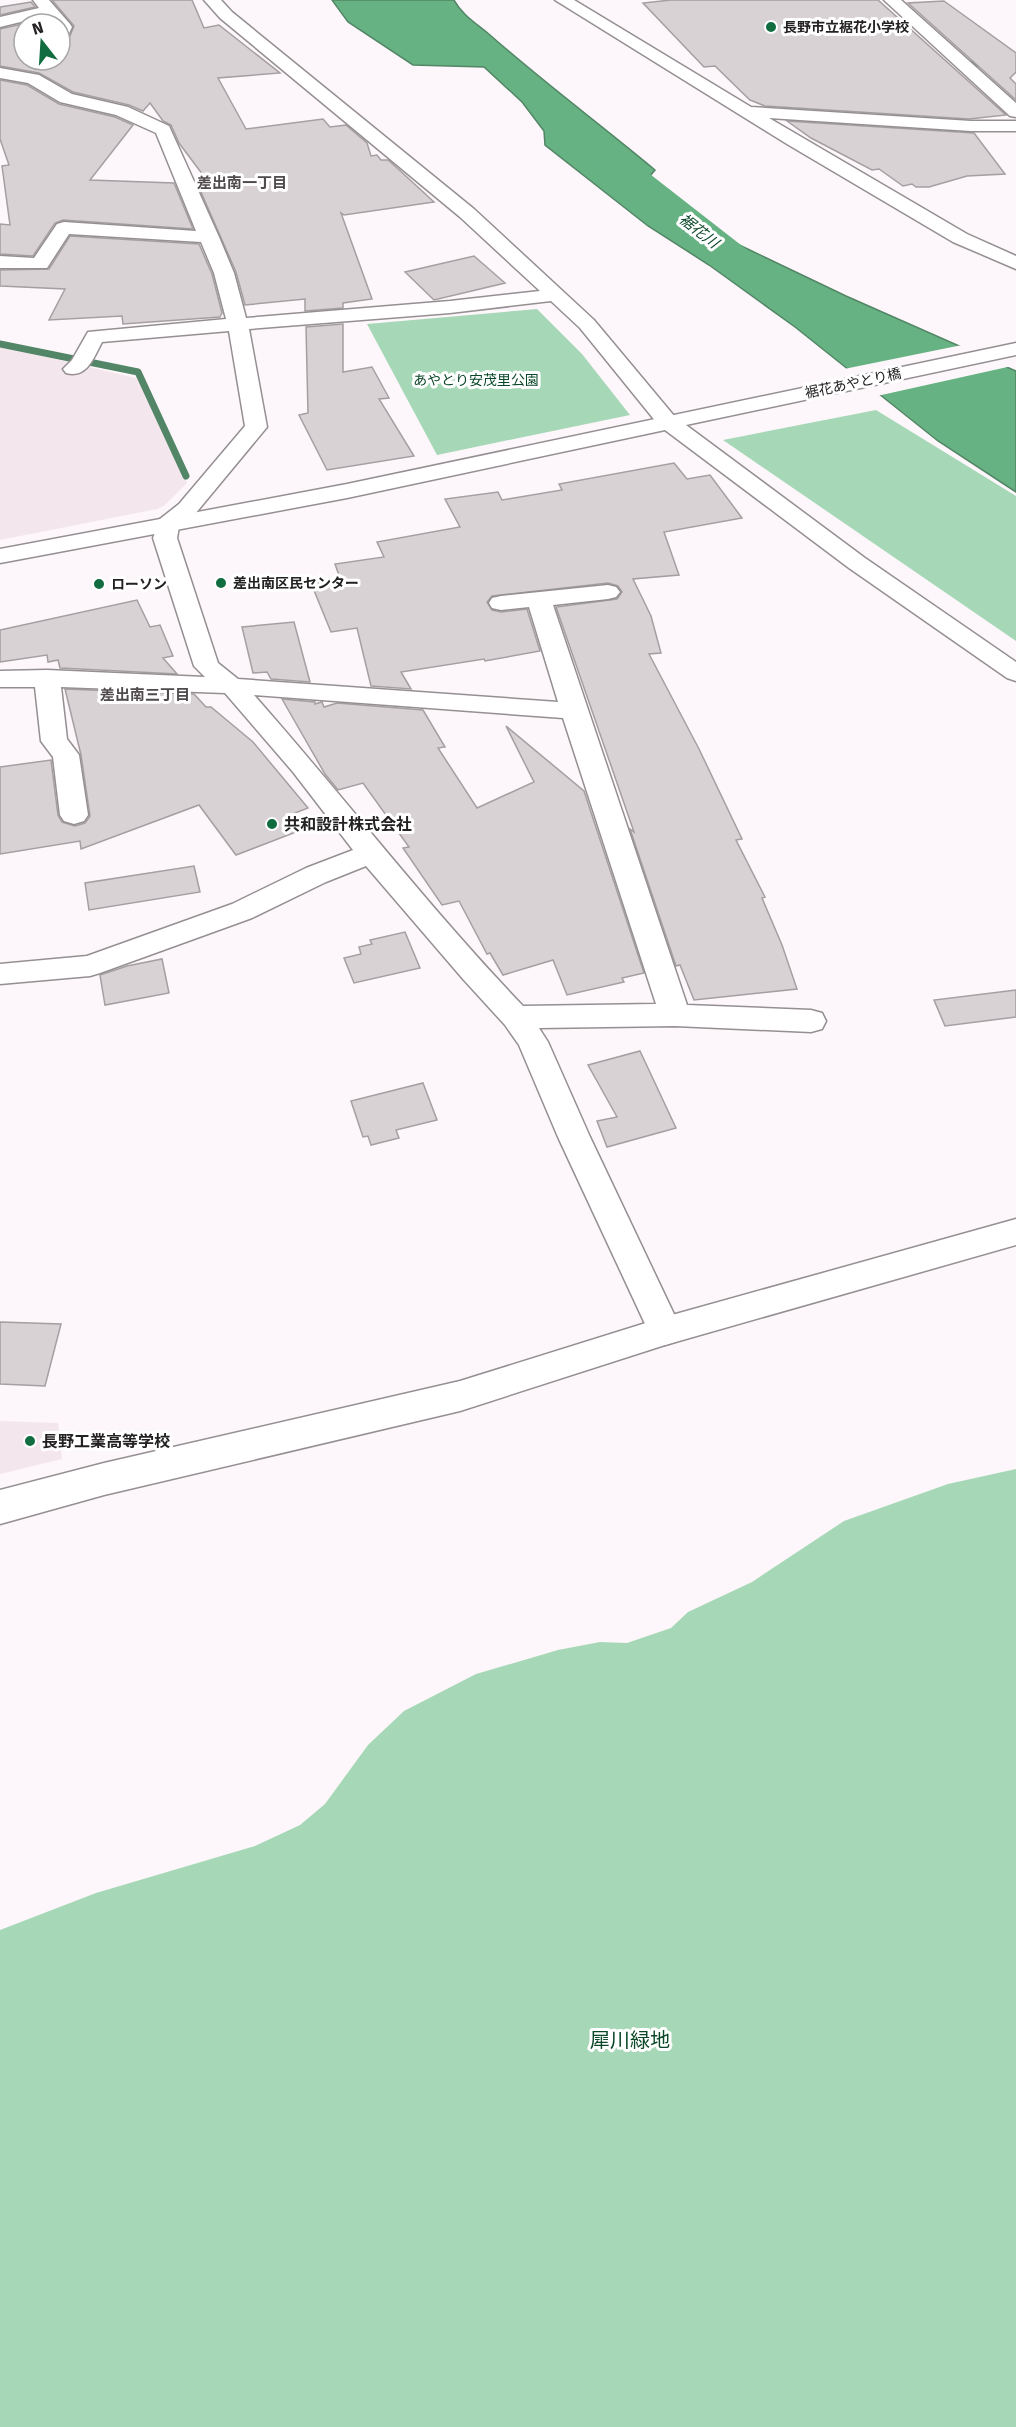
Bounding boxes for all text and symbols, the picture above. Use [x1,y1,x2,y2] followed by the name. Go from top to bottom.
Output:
[12,12,72,72] north arrow
[30,17,46,39] text: N
[783,19,909,36] place label: 長野市立裾花小学校
[764,20,778,34] marker: 長野市立裾花小学校
[197,174,287,192] district label: 差出南一丁目
[676,210,724,253] water label: 裾花川
[803,365,903,402] street label: 裾花あやとり橋
[413,372,539,389] park label: あやとり安茂里公園
[233,575,359,592] place label: 差出南区民センター
[111,576,167,593] place label: ローソン
[214,576,228,590] marker: 差出南区民センター
[92,577,106,591] marker: ローソン
[100,686,190,704] district label: 差出南三丁目
[284,815,412,834] place label: 共和設計株式会社
[265,817,279,831] marker: 共和設計株式会社
[42,1432,170,1451] place label: 長野工業高等学校
[23,1434,37,1448] marker: 長野工業高等学校
[590,2028,670,2052] park label: 犀川緑地

